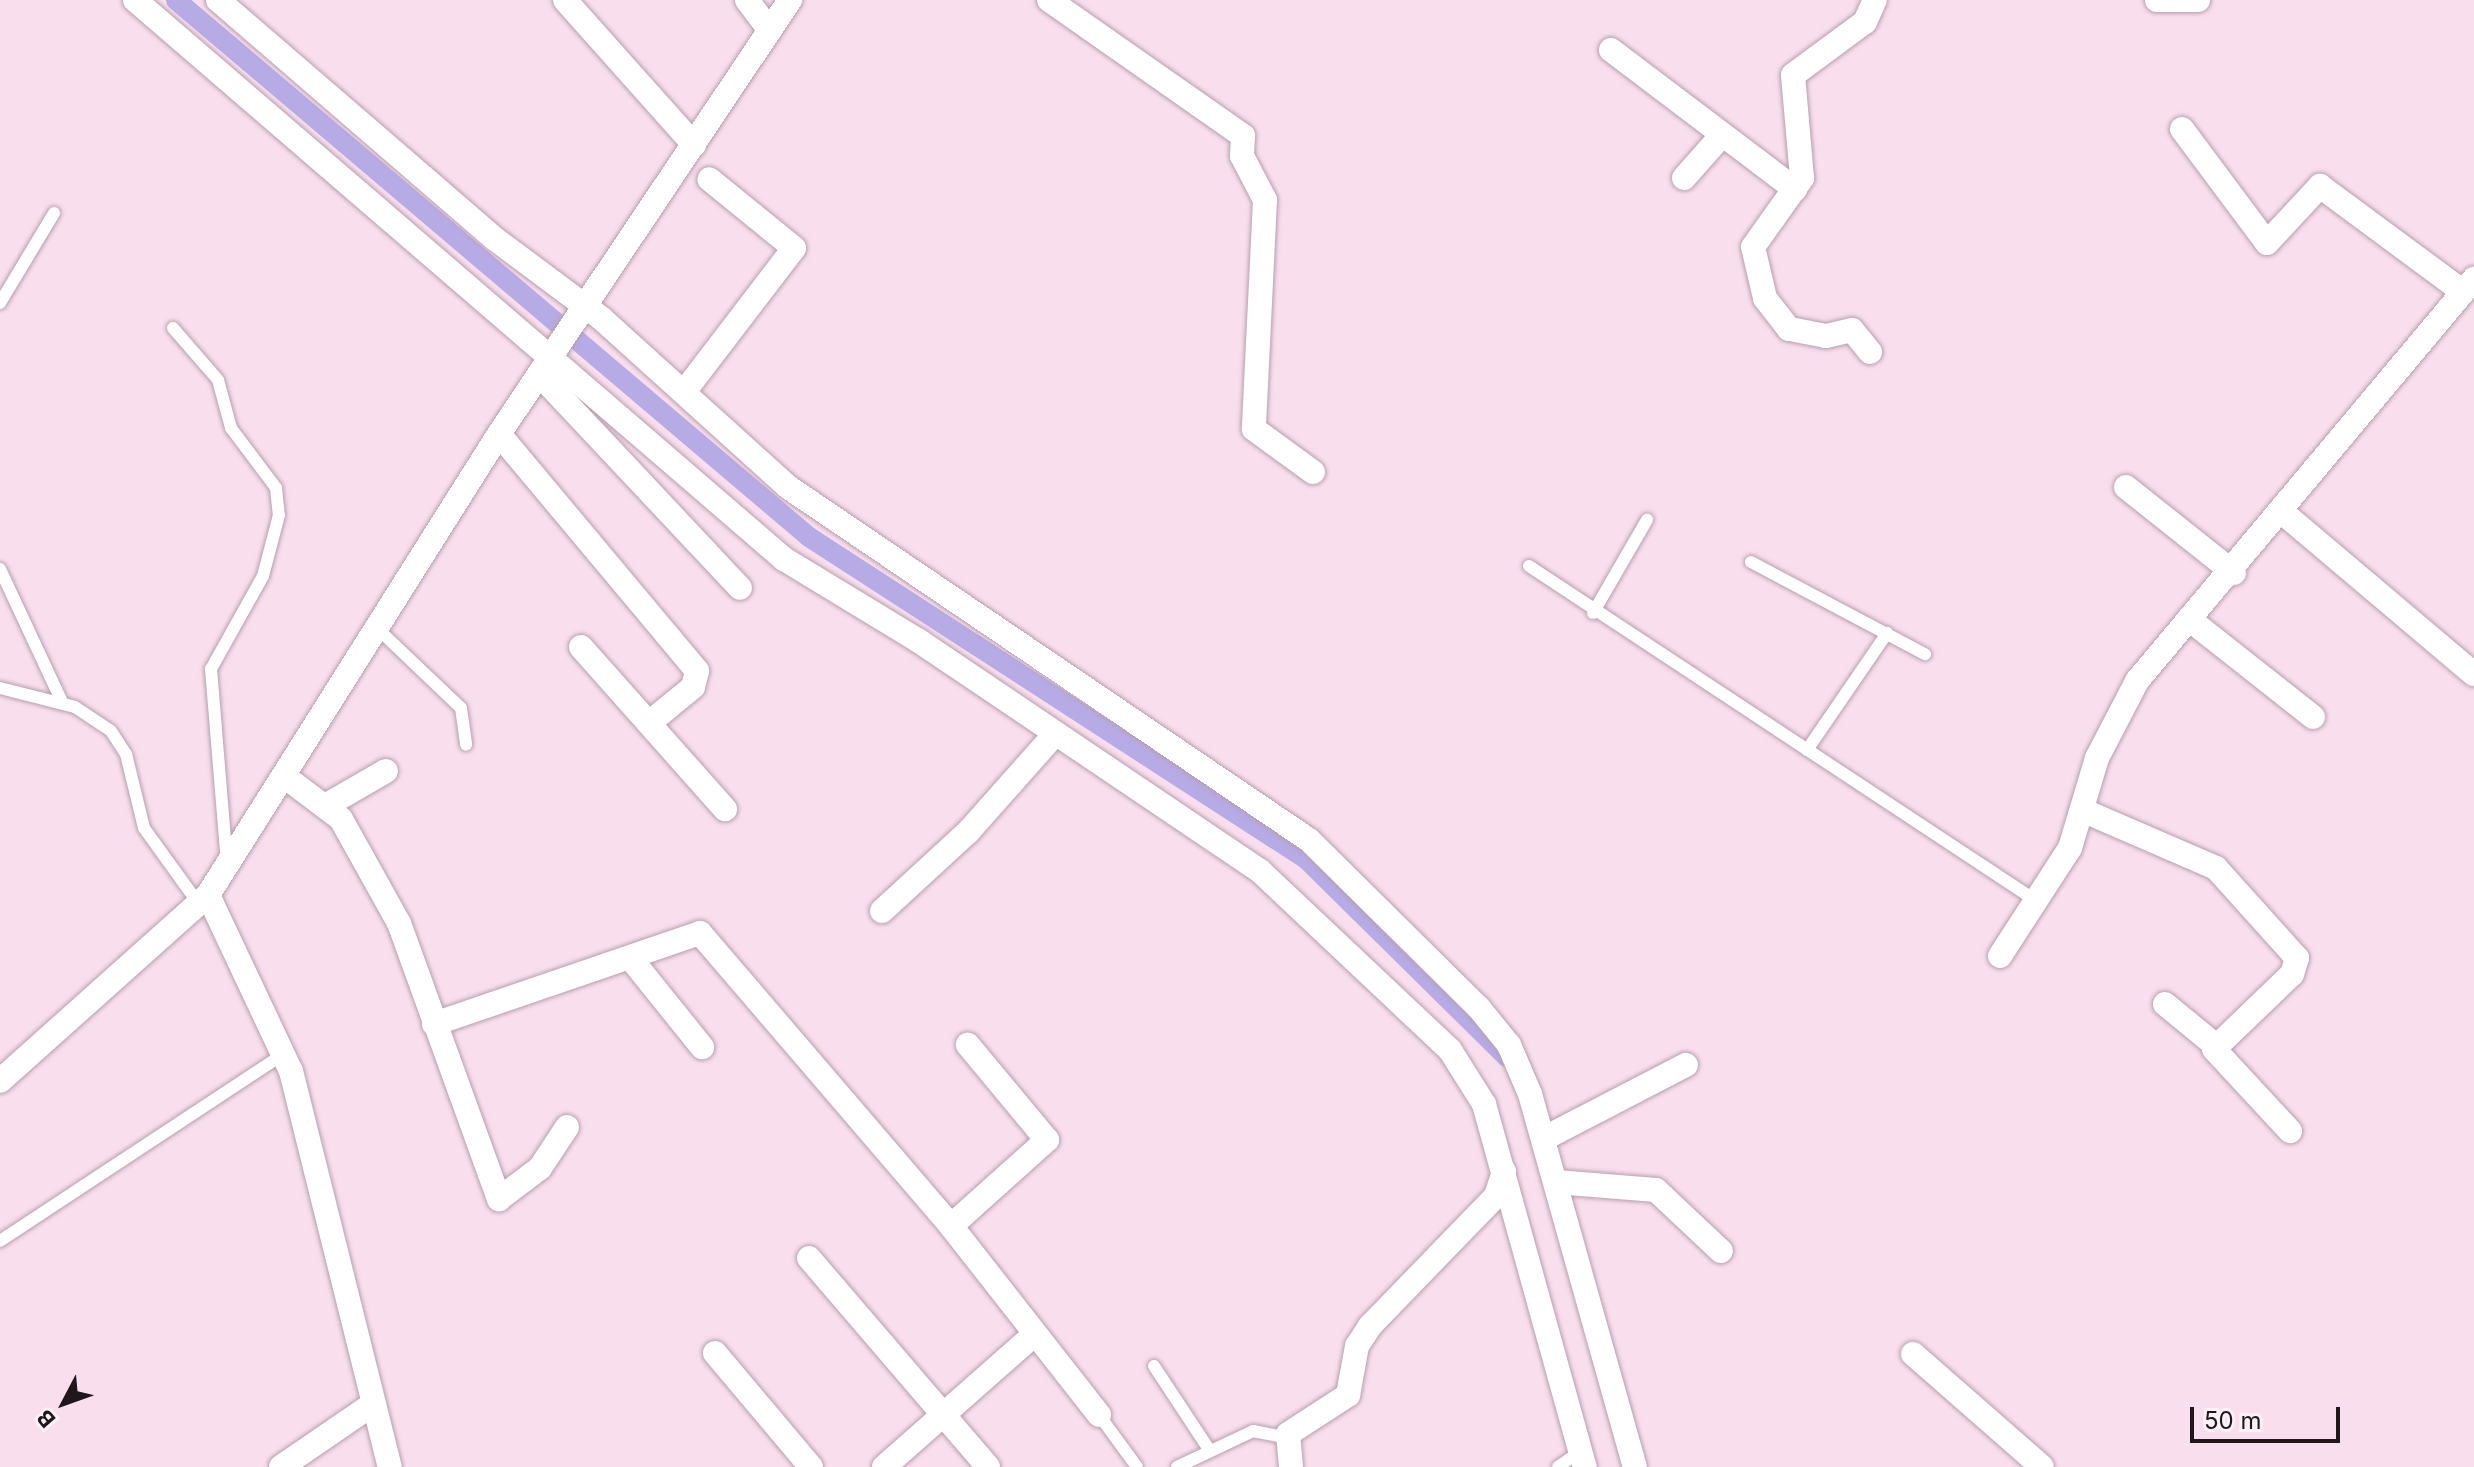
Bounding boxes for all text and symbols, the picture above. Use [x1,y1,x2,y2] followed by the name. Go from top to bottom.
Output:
[24,1363,104,1443] north arrow
[2194,1391,2344,1441] scale bar
[31,1405,60,1433] text: B
[2204,1406,2262,1435] text: 50 m

